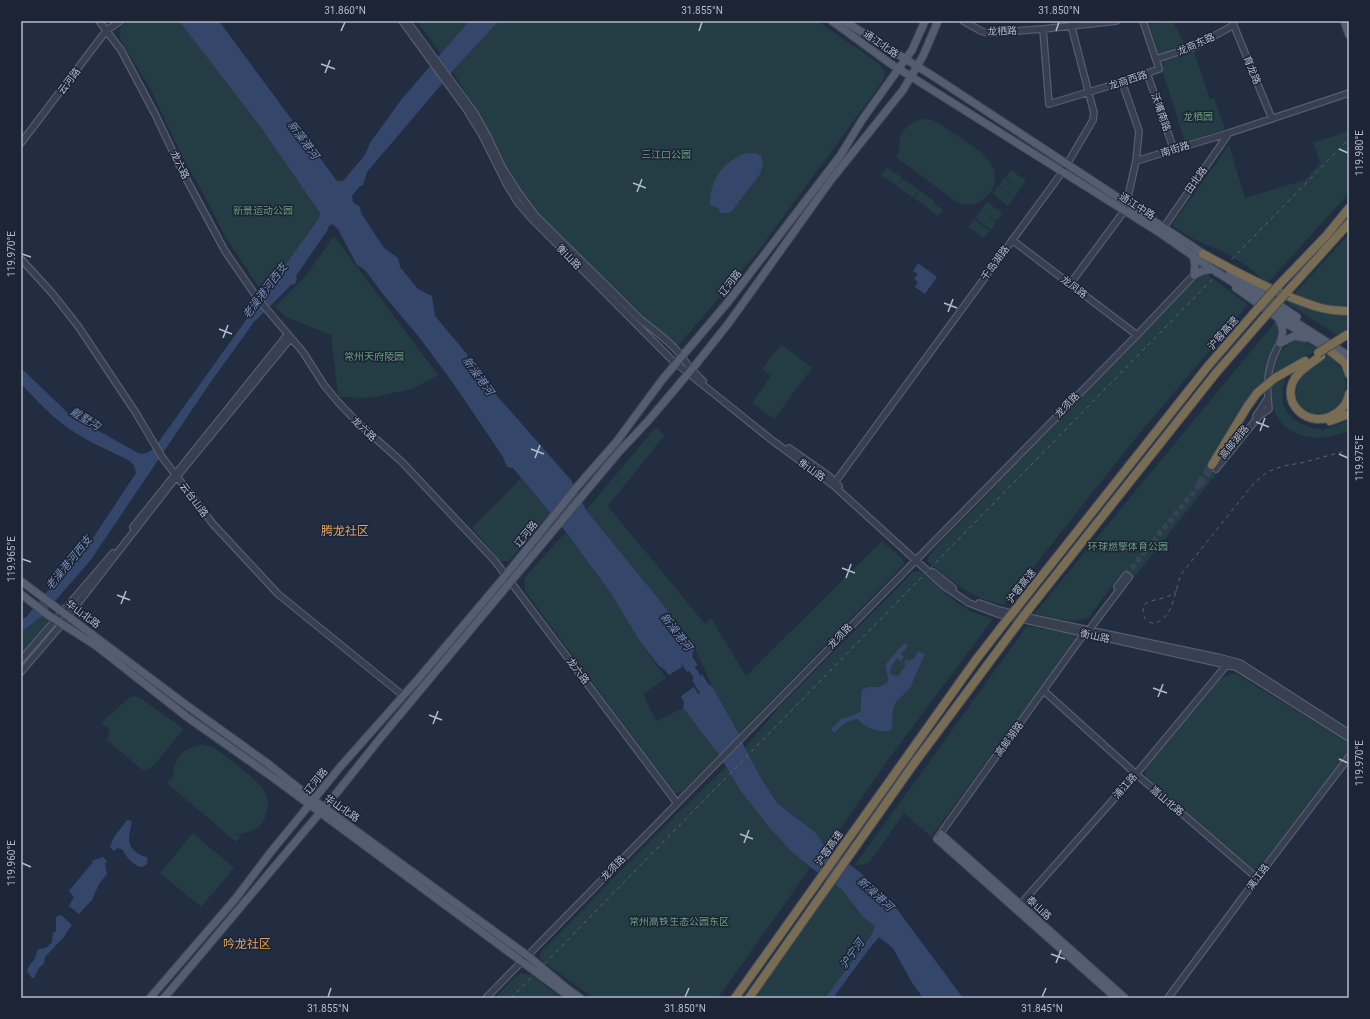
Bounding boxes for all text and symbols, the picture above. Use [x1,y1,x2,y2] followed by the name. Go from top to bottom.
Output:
[324,5,366,16] text: 31.860°N
[681,5,723,16] text: 31.855°N
[1038,5,1080,16] text: 31.850°N
[987,25,1017,37] street label: 龙栖路
[861,28,901,60] street label: 通江北路
[1175,31,1217,57] street label: 龙商东路
[1241,54,1263,86] street label: 育龙路
[56,66,82,96] street label: 云河路
[1107,69,1149,91] street label: 龙商西路
[1149,91,1173,133] street label: 沃嘴南路
[1183,111,1213,122] park label: 龙栖园
[285,119,323,163] water label: 新藻港河
[1354,130,1365,176] text: 119.980°E
[1159,139,1191,159] street label: 南街路
[168,149,192,181] street label: 龙六路
[641,149,691,160] park label: 三江口公园
[1183,165,1209,195] street label: 田北路
[1117,191,1157,221] street label: 通江中路
[233,205,293,216] park label: 新景运动公园
[6,231,17,277] text: 119.970°E
[555,243,583,271] street label: 衡山路
[979,244,1011,282] street label: 千岛湖路
[240,259,291,321] water label: 老澡港河西支
[716,268,744,298] street label: 辽河路
[1059,274,1089,300] street label: 龙凤路
[1206,314,1240,352] street label: 沪蓉高速
[344,351,404,362] park label: 常州天府陵园
[460,354,497,399] water label: 新澡港河
[1053,390,1081,420] street label: 龙须路
[68,405,103,434] water label: 戴墅沟
[349,415,379,443] street label: 龙六路
[1217,423,1251,461] street label: 高邮湖路
[1354,435,1365,481] text: 119.975°E
[797,457,827,483] street label: 衡山路
[178,481,210,519] street label: 云台山路
[512,519,540,549] street label: 辽河路
[321,524,369,538] district label: 腾龙社区
[43,532,96,593] water label: 老澡港河西支
[6,536,17,582] text: 119.965°E
[1088,541,1168,552] park label: 环球燃擎体育公园
[1004,567,1038,605] street label: 沪蓉高速
[64,598,102,630] street label: 华山北路
[657,611,696,655] water label: 新澡港河
[826,621,854,651] street label: 龙须路
[1079,628,1111,644] street label: 衡山路
[565,656,591,686] street label: 龙六路
[993,720,1025,758] street label: 高邮湖路
[1354,740,1365,786] text: 119.970°E
[302,766,330,796] street label: 辽河路
[1111,771,1139,801] street label: 浦江路
[1148,784,1186,818] street label: 嵩山北路
[322,792,362,824] street label: 华山北路
[813,828,845,868] street label: 沪蓉高速
[6,840,17,886] text: 119.960°E
[599,853,627,883] street label: 龙须路
[1245,862,1271,892] street label: 漓江路
[854,874,897,915] water label: 新澡港河
[1024,894,1054,922] street label: 泰山路
[629,916,729,927] park label: 常州高铁生态公园东区
[837,935,868,971] water label: 沪宁河
[223,937,271,951] district label: 吟龙社区
[307,1003,349,1014] text: 31.855°N
[664,1003,706,1014] text: 31.850°N
[1021,1003,1063,1014] text: 31.845°N

